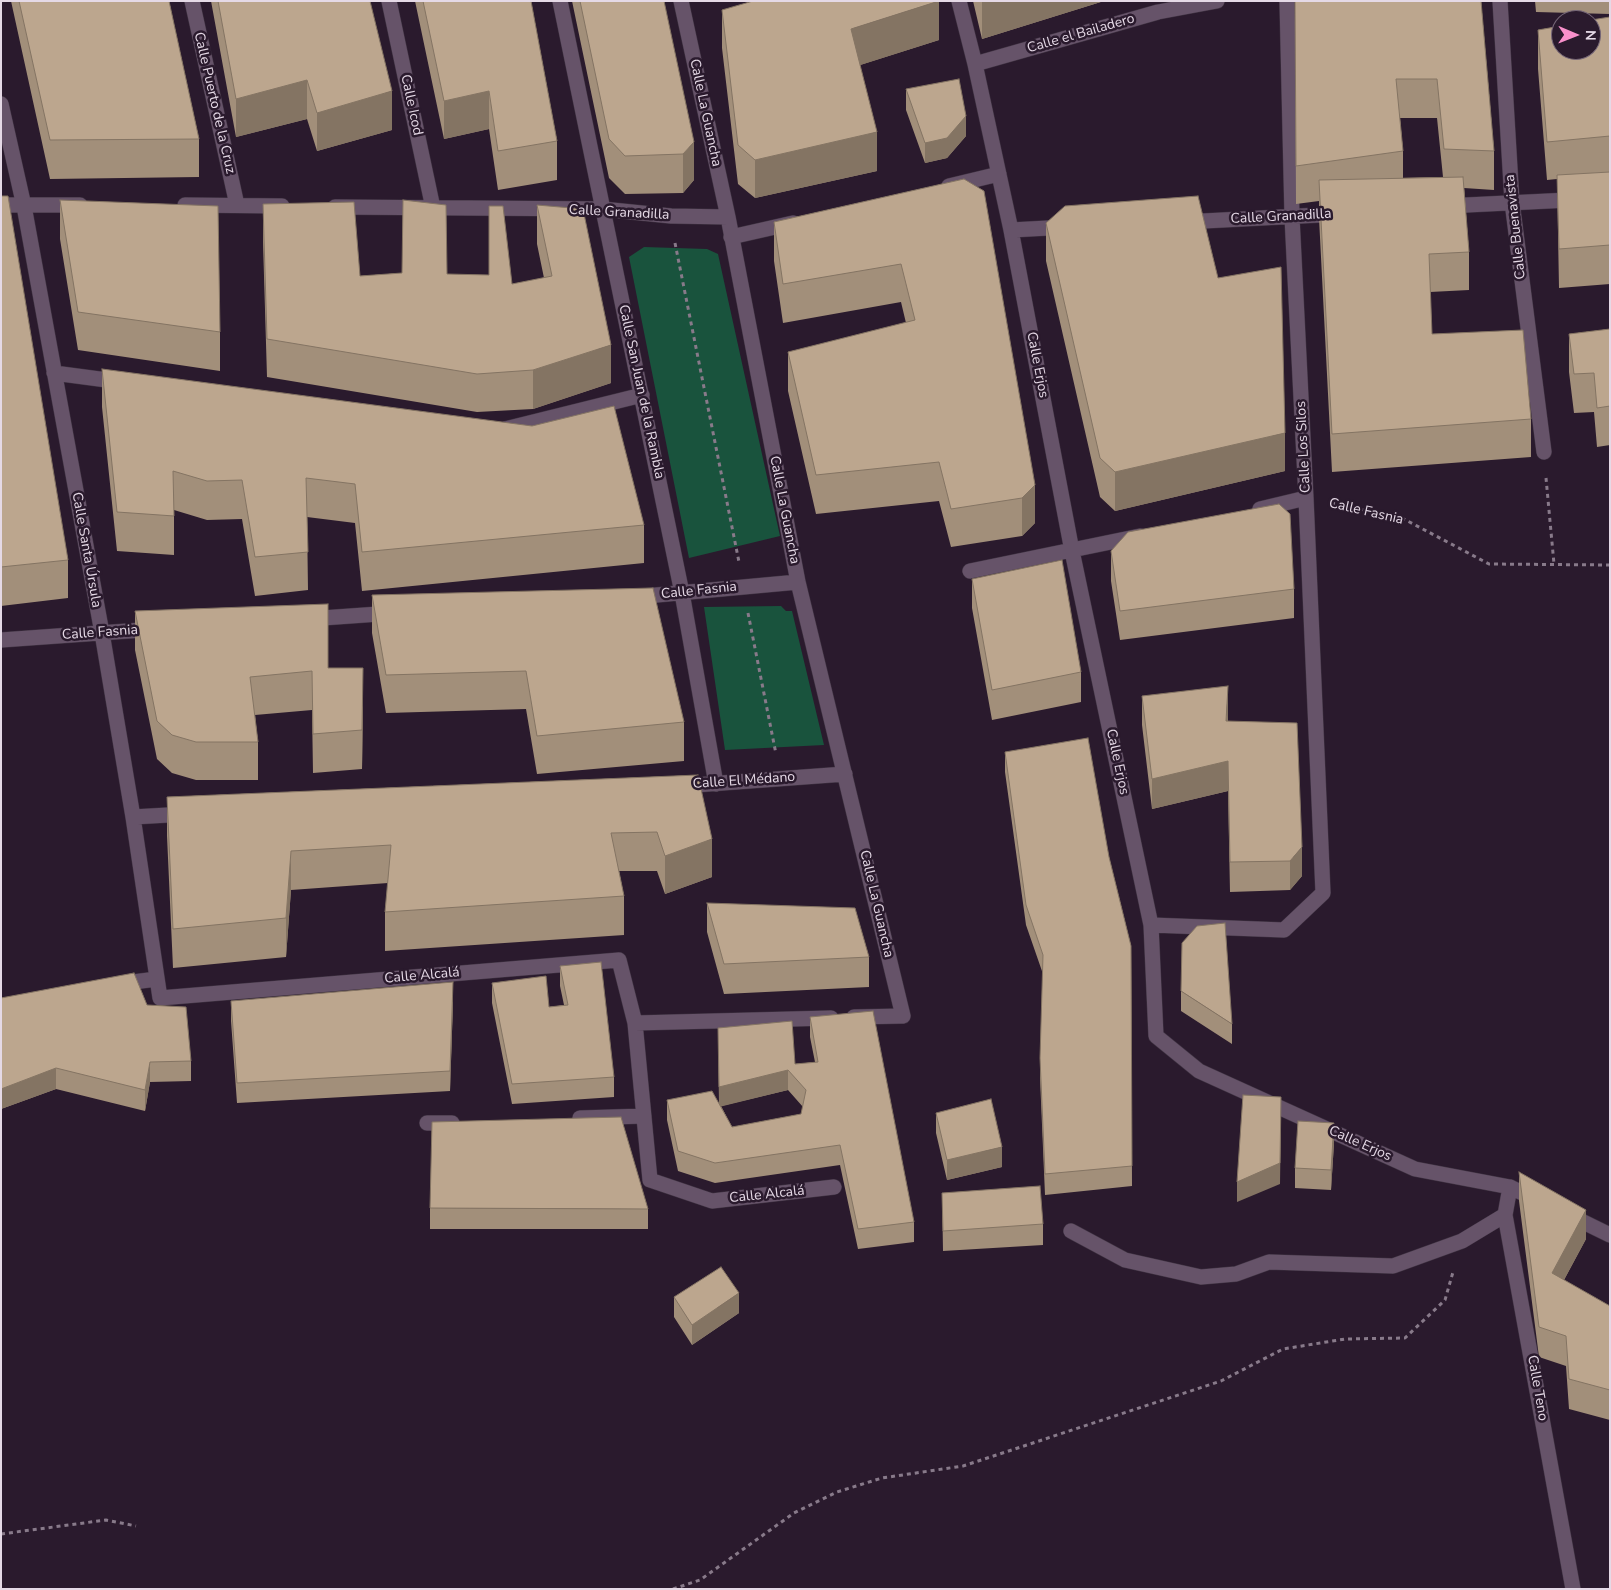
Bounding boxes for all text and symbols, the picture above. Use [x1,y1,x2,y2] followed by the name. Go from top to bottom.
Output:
[1551,10,1601,60] north arrow
[1025,11,1137,57] street label: Calle el Bailadero
[1581,30,1600,41] text: N
[190,31,238,175] street label: Calle Puerto de la Cruz
[685,58,725,168] street label: Calle La Guancha
[396,73,426,137] street label: Calle Icod
[1502,174,1530,280] street label: Calle Buenavista
[568,202,670,224] street label: Calle Granadilla
[1230,206,1332,228] street label: Calle Granadilla
[614,303,668,481] street label: Calle San Juan de la Rambla
[1022,331,1052,399] street label: Calle Erjos
[1293,401,1315,493] street label: Calle Los Silos
[765,455,803,565] street label: Calle La Guancha
[68,491,104,609] street label: Calle Santa Úrsula
[1327,495,1405,529] street label: Calle Fasnia
[660,579,738,603] street label: Calle Fasnia
[61,622,139,644] street label: Calle Fasnia
[1102,728,1132,796] street label: Calle Erjos
[692,769,796,793] street label: Calle El Médano
[855,849,897,959] street label: Calle La Guancha
[384,964,460,988] street label: Calle Alcalá
[1326,1123,1394,1165] street label: Calle Erjos
[729,1183,805,1207] street label: Calle Alcalá
[1523,1354,1551,1422] street label: Calle Teno

